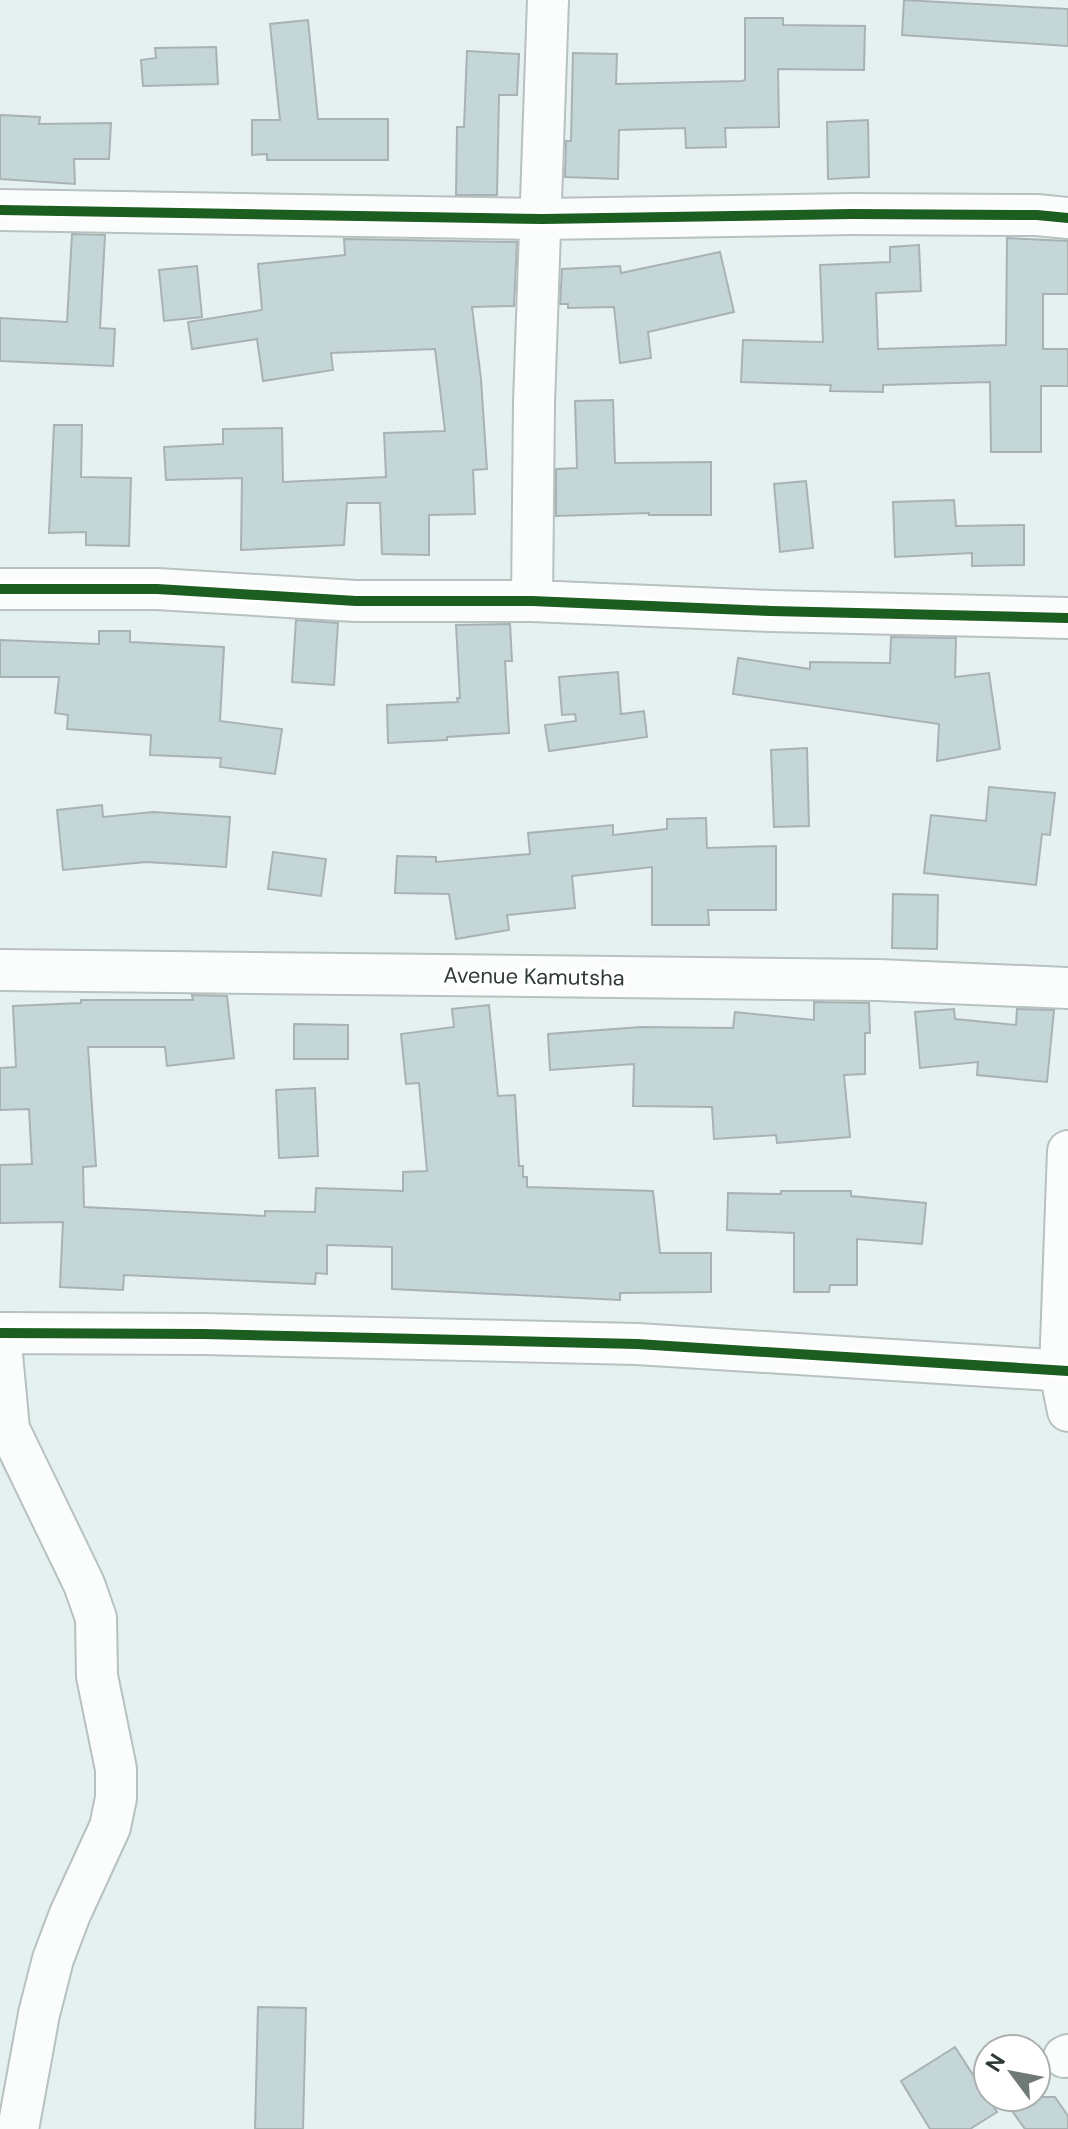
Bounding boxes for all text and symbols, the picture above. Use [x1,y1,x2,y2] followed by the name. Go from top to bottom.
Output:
[443,960,625,993] street label: Avenue Kamutsha
[972,2033,1052,2113] north arrow
[979,2048,1012,2077] text: N

